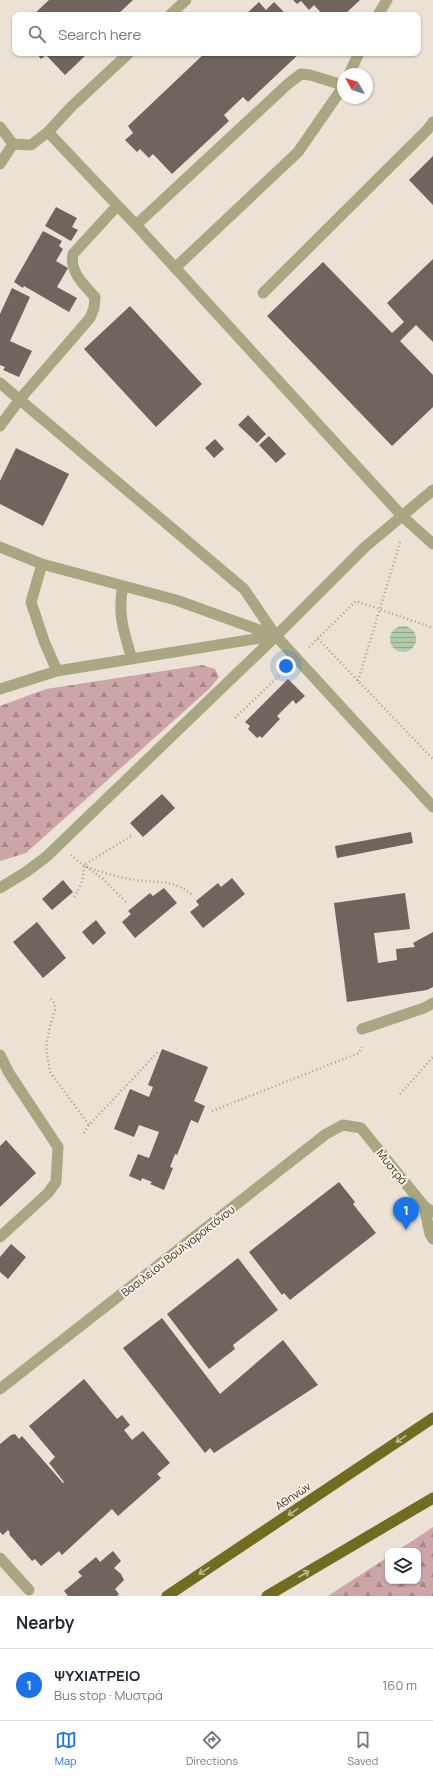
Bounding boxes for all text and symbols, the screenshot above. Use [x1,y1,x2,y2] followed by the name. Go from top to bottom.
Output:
[12,12,421,56] search box
[26,23,48,45] icon: search
[58,24,141,45] text: Search here
[337,68,373,104] north arrow
[276,656,296,676] your location
[374,1146,411,1187] street label: Μυστρά
[393,1197,419,1230] pin: 1
[118,1202,238,1300] street label: Βασιλείου Βουλγαροκτόνου
[395,1435,406,1443] one-way arrow
[272,1478,314,1513] street label: Αθηνών
[287,1508,298,1516] one-way arrow
[385,1548,421,1584] map controls
[385,1548,421,1584] button: layers
[199,1567,210,1575] one-way arrow
[298,1570,309,1578] one-way arrow
[16,1611,74,1634] text: Nearby
[54,1665,140,1686] text: ΨΥΧΙΑΤΡΕΙΟ
[26,1676,32,1694] text: 1
[382,1676,417,1694] text: 160 m
[54,1686,163,1704] text: Bus stop · Μυστρά
[55,1729,77,1768] tab: Map
[186,1729,238,1768] tab: Directions
[347,1729,378,1768] tab: Saved

